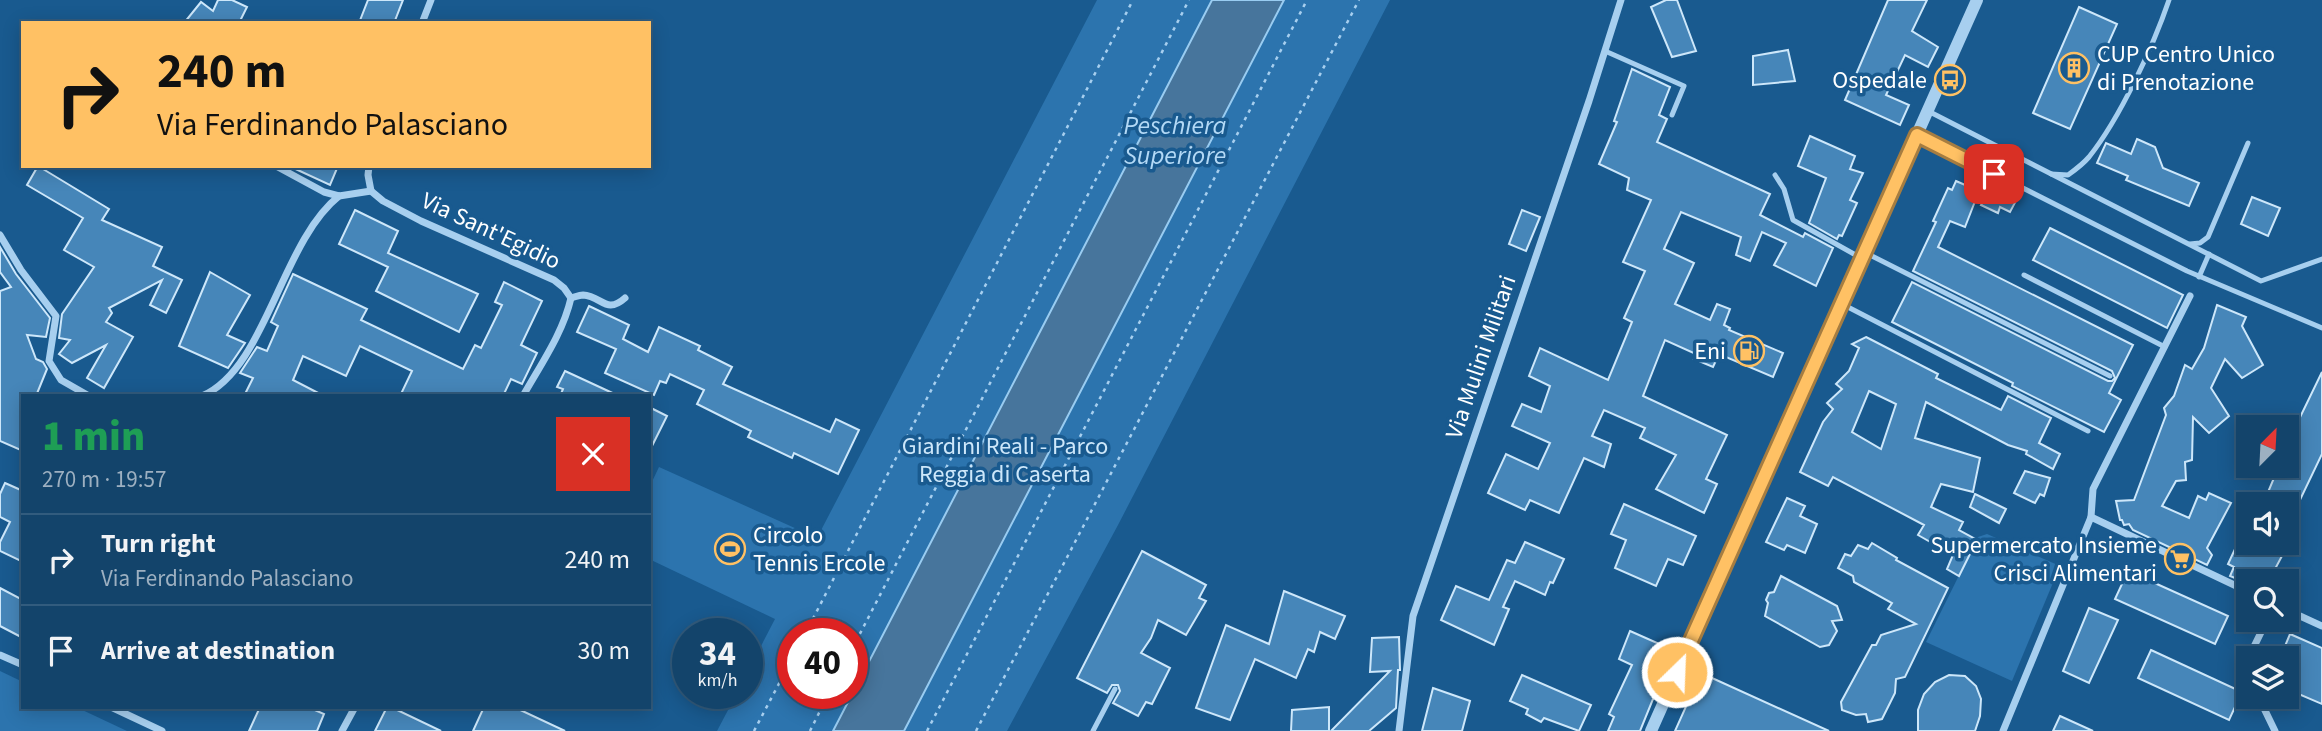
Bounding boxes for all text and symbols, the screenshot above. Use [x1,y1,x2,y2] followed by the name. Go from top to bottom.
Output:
[157,37,286,107] text: 240 m
[2097,37,2275,100] place label: CUP Centro Unico di Prenotazione
[42,49,133,140] icon: right
[2057,51,2091,85] building icon: CUP Centro Unico di Prenotazione
[1832,63,1927,98] place label: Ospedale
[1933,63,1967,97] bus stop icon: Ospedale
[157,102,508,148] text: Via Ferdinando Palasciano
[1124,107,1227,174] water label: Peschiera Superiore
[1964,144,2024,204] pin
[1975,155,2013,193] icon: arrive
[416,183,566,279] street label: Via Sant'Egidio
[1437,271,1525,443] street label: Via Mulini Militari
[1694,334,1726,369] place label: Eni
[1732,334,1766,368] fuel station icon: Eni
[42,407,145,467] text: 1 min
[2236,415,2300,478] north arrow
[2236,415,2299,709] map controls
[556,417,630,491] button: close
[902,429,1108,492] park label: Giardini Reali - Parco Reggia di Caserta
[42,463,166,496] text: 270 m · 19:57
[2236,492,2299,555] button: sound
[753,518,885,581] place label: Circolo Tennis Ercole
[101,525,216,562] text: Turn right
[1931,528,2157,591] place label: Supermercato Insieme Crisci Alimentari
[713,532,747,566] sports icon: Circolo Tennis Ercole
[42,541,80,579] icon: right
[564,541,630,578] text: 240 m
[2163,542,2197,576] supermarket icon: Supermercato Insieme Crisci Alimentari
[101,562,353,595] text: Via Ferdinando Palasciano
[2236,569,2299,632] button: search
[777,618,868,709] speed limit sign: 40
[699,629,736,679] text: 34
[42,632,80,670] icon: arrive
[101,632,335,669] text: Arrive at destination
[577,632,630,669] text: 30 m
[1640,635,1714,709] position arrow
[2236,646,2299,709] button: layers
[698,668,737,693] text: km/h

